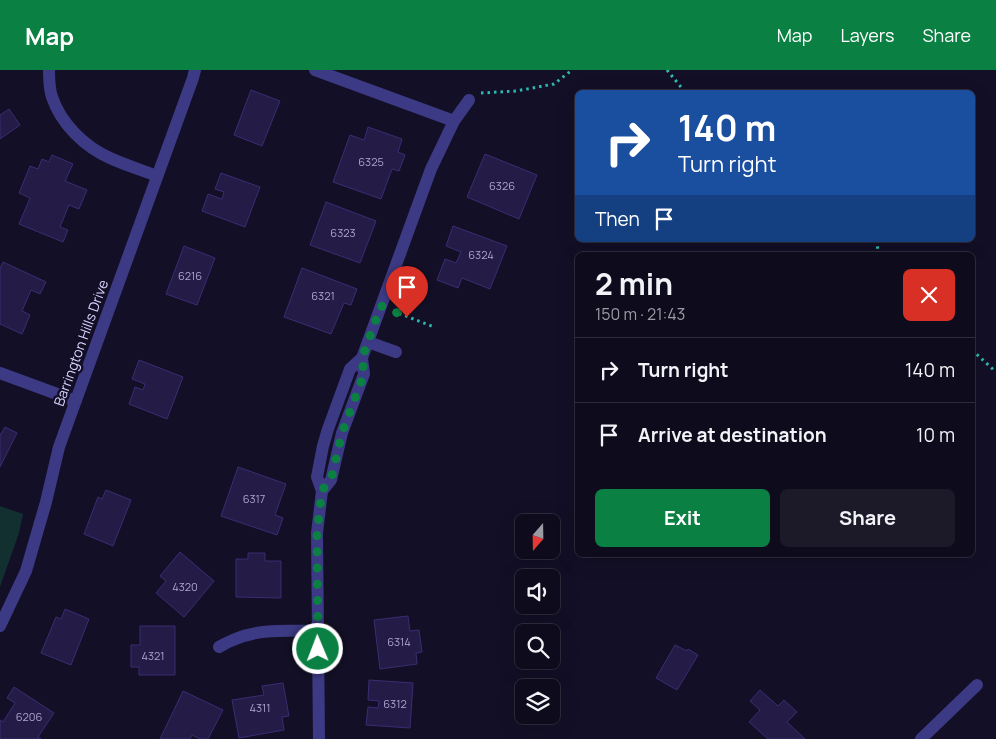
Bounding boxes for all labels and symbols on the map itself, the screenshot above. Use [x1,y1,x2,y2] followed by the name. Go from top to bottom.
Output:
[358,154,384,169] house number: 6325
[489,178,515,193] house number: 6326
[330,225,356,240] house number: 6323
[468,247,494,262] house number: 6324
[386,266,428,317] pin
[178,268,202,283] house number: 6216
[49,277,112,409] street label: Barrington Hills Drive
[311,288,335,303] house number: 6321
[243,491,265,506] house number: 6317
[515,514,560,559] north arrow
[172,579,198,594] house number: 4320
[291,622,343,674] position arrow
[387,634,411,649] house number: 6314
[141,648,165,663] house number: 4321
[383,696,407,711] house number: 6312
[249,700,271,715] house number: 4311
[16,709,42,724] house number: 6206

